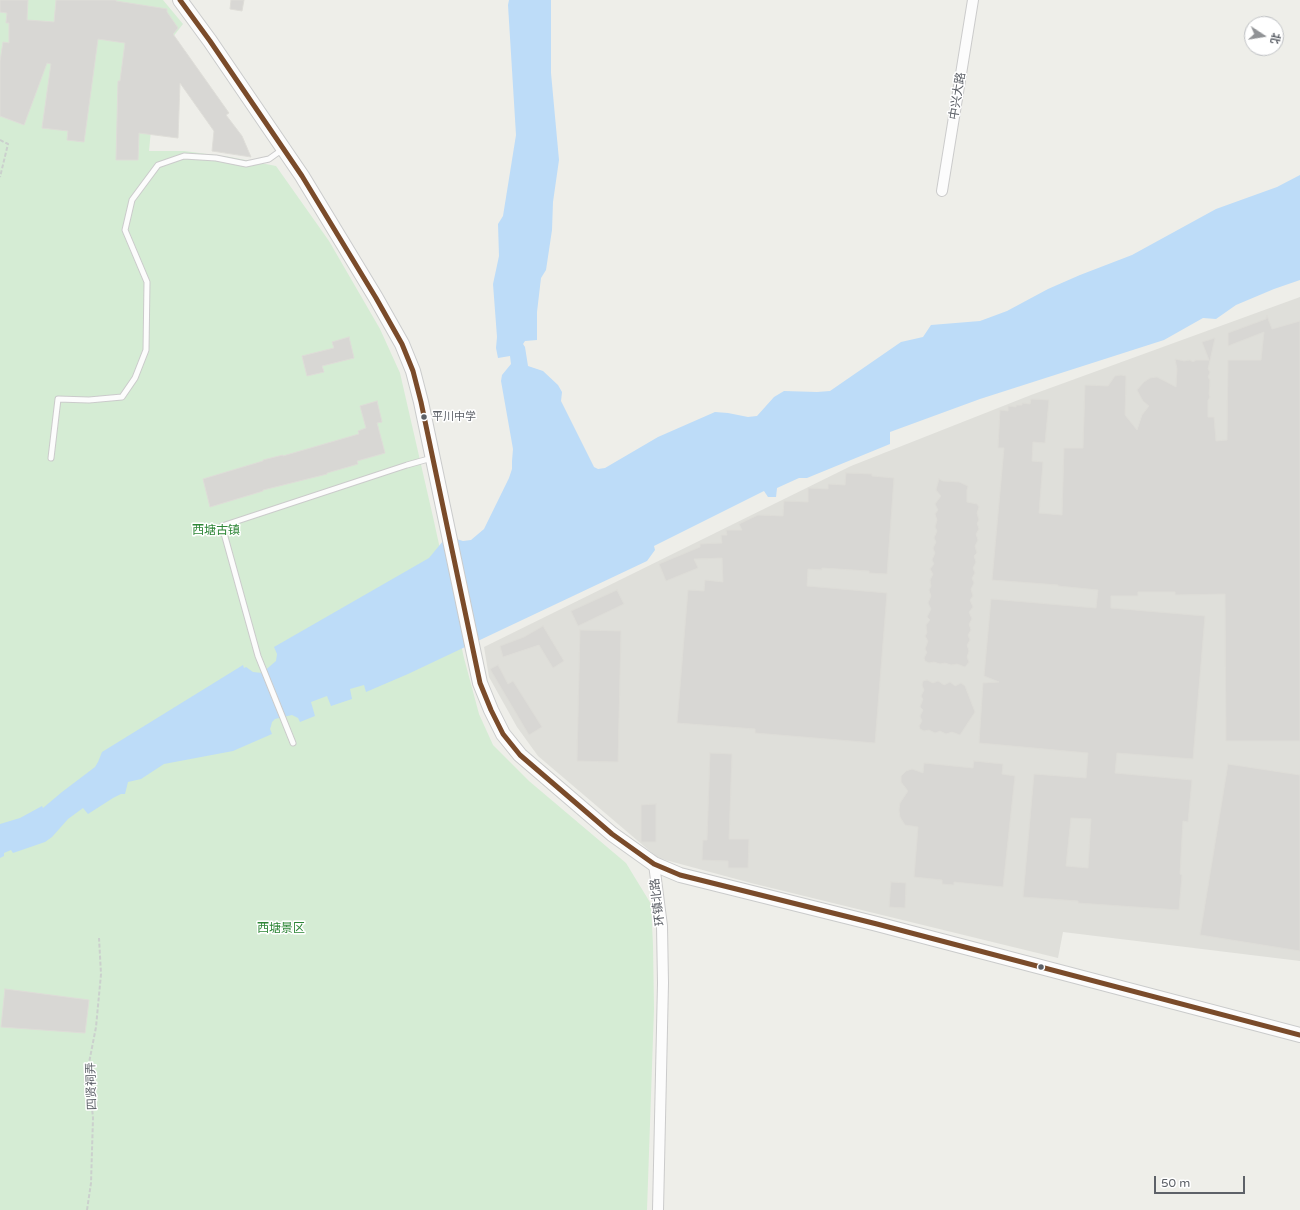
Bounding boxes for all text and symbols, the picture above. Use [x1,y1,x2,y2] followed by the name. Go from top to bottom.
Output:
[1244,16,1284,56] north arrow
[1268,32,1283,45] text: 北
[947,71,969,121] street label: 中兴大路
[432,410,476,424] place label: 平川中学
[419,412,429,422] marker: 平川中学
[192,524,240,538] park label: 西塘古镇
[648,877,668,927] street label: 环镇北路
[257,922,305,936] park label: 西塘景区
[1036,962,1046,972] unlabelled marker
[84,1062,100,1110] street label: 四贤祠弄
[1156,1168,1247,1194] scale bar
[1161,1176,1190,1190] text: 50 m

